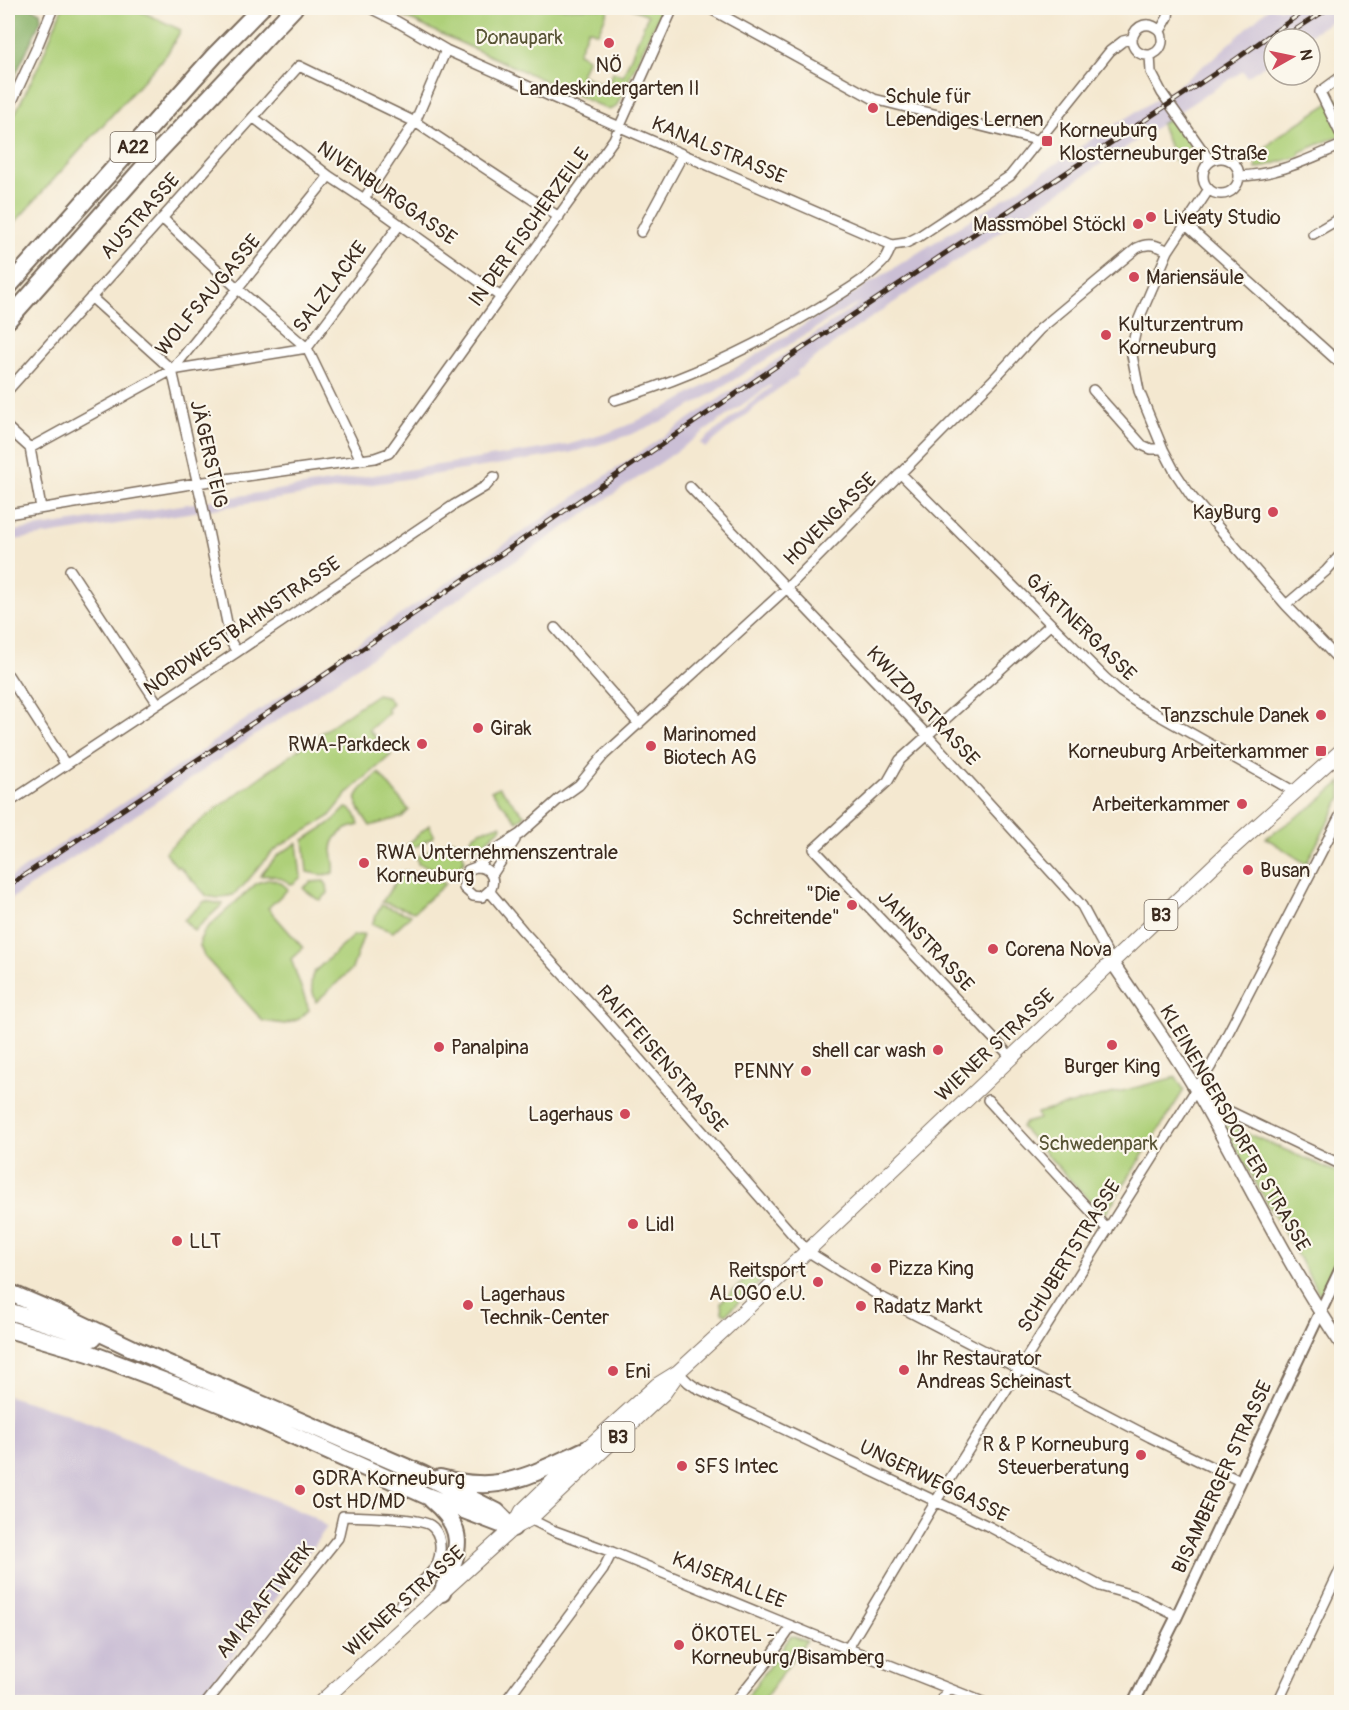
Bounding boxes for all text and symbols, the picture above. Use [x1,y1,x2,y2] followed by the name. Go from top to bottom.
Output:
[475,25,563,50] park label: Donaupark
[1262,27,1322,87] north arrow
[602,36,616,50] marker: NÖ Landeskindergarten II
[1295,48,1317,62] text: N
[518,53,700,101] place label: NÖ Landeskindergarten II
[885,84,1044,132] place label: Schule für Lebendiges Lernen
[866,101,880,115] marker: Schule für Lebendiges Lernen
[648,110,790,190] street label: KANALSTRASSE
[1059,118,1267,166] place label: Korneuburg Klosterneuburger Straße
[110,132,156,162] road number: A22
[1040,134,1054,148] marker: Korneuburg Klosterneuburger Straße
[312,135,462,251] street label: NIVENBURGGASSE
[463,143,595,311] street label: IN DER FISCHERZEILE
[95,168,185,264] street label: AUSTRASSE
[1163,205,1281,230] place label: Liveaty Studio
[1144,210,1158,224] marker: Liveaty Studio
[973,212,1126,237] place label: Massmöbel Stöckl
[1131,217,1145,231] marker: Massmöbel Stöckl
[150,229,266,361] street label: WOLFSAUGASSE
[287,236,373,338] street label: SALZLACKE
[1146,265,1244,290] place label: Mariensäule
[1127,270,1141,284] marker: Mariensäule
[1118,312,1244,360] place label: Kulturzentrum Korneuburg
[1099,328,1113,342] marker: Kulturzentrum Korneuburg
[184,397,234,511] street label: JÄGERSTEIG
[778,467,882,571] street label: HOVENGASSE
[1193,500,1261,525] place label: KayBurg
[1266,505,1280,519] marker: KayBurg
[139,551,345,701] street label: NORDWESTBAHNSTRASSE
[1020,568,1142,686] street label: GÄRTNERGASSE
[861,641,985,771] street label: KWIZDASTRASSE
[1160,703,1310,728] place label: Tanzschule Danek
[1314,708,1328,722] marker: Tanzschule Danek
[490,716,532,741] place label: Girak
[471,721,485,735] marker: Girak
[663,722,757,770] place label: Marinomed Biotech AG
[288,732,411,757] place label: RWA-Parkdeck
[415,737,429,751] marker: RWA-Parkdeck
[644,739,658,753] marker: Marinomed Biotech AG
[1068,739,1309,764] place label: Korneuburg Arbeiterkammer
[1314,744,1328,758] marker: Korneuburg Arbeiterkammer
[1091,792,1230,817] place label: Arbeiterkammer
[1235,797,1249,811] marker: Arbeiterkammer
[376,840,618,888] place label: RWA Unternehmenszentrale Korneuburg
[357,856,371,870] marker: RWA Unternehmenszentrale Korneuburg
[1260,858,1310,883] place label: Busan
[1241,863,1255,877] marker: Busan
[732,882,840,930] place label: "Die Schreitende"
[873,885,979,997] street label: JAHNSTRASSE
[845,898,859,912] marker: "Die Schreitende"
[1144,900,1178,930] road number: B3
[1005,937,1112,962] place label: Corena Nova
[986,942,1000,956] marker: Corena Nova
[591,980,733,1138] street label: RAIFFEISENSTRASSE
[930,983,1060,1107] street label: WIENER STRASSE
[1154,1000,1316,1256] street label: KLEINENGERSDORFER STRASSE
[451,1035,529,1060] place label: Panalpina
[812,1038,926,1063] place label: shell car wash
[1105,1038,1119,1052] marker: Burger King
[432,1040,446,1054] marker: Panalpina
[931,1043,945,1057] marker: shell car wash
[1064,1054,1160,1079] place label: Burger King
[734,1059,794,1084] place label: PENNY
[799,1064,813,1078] marker: PENNY
[528,1102,613,1127] place label: Lagerhaus
[618,1107,632,1121] marker: Lagerhaus
[1038,1131,1158,1156] park label: Schwedenpark
[1012,1175,1126,1337] street label: SCHUBERTSTRASSE
[645,1212,674,1237] place label: Lidl
[626,1217,640,1231] marker: Lidl
[189,1229,221,1254] place label: LLT
[170,1234,184,1248] marker: LLT
[888,1256,974,1281] place label: Pizza King
[709,1258,807,1306] place label: Reitsport ALOGO e.U.
[869,1261,883,1275] marker: Pizza King
[811,1275,825,1289] marker: Reitsport ALOGO e.U.
[480,1282,609,1330] place label: Lagerhaus Technik-Center
[873,1294,983,1319] place label: Radatz Markt
[461,1298,475,1312] marker: Lagerhaus Technik-Center
[854,1299,868,1313] marker: Radatz Markt
[916,1346,1072,1394] place label: Ihr Restaurator Andreas Scheinast
[625,1359,650,1384] place label: Eni
[897,1363,911,1377] marker: Ihr Restaurator Andreas Scheinast
[606,1364,620,1378] marker: Eni
[1166,1377,1278,1577] street label: BISAMBERGER STRASSE
[602,1422,634,1452] road number: B3
[983,1432,1129,1480] place label: R & P Korneuburg Steuerberatung
[855,1434,1013,1528] street label: UNGERWEGGASSE
[1134,1448,1148,1462] marker: R & P Korneuburg Steuerberatung
[694,1454,779,1479] place label: SFS Intec
[675,1459,689,1473] marker: SFS Intec
[312,1466,465,1514] place label: GDRA Korneuburg Ost HD/MD
[293,1483,307,1497] marker: GDRA Korneuburg Ost HD/MD
[210,1537,320,1663] street label: AM KRAFTWERK
[338,1540,470,1662] street label: WIENER STRASSE
[668,1546,790,1614] street label: KAISERALLEE
[691,1622,884,1670] place label: ÖKOTEL - Korneuburg/Bisamberg
[672,1638,686,1652] marker: ÖKOTEL - Korneuburg/Bisamberg

